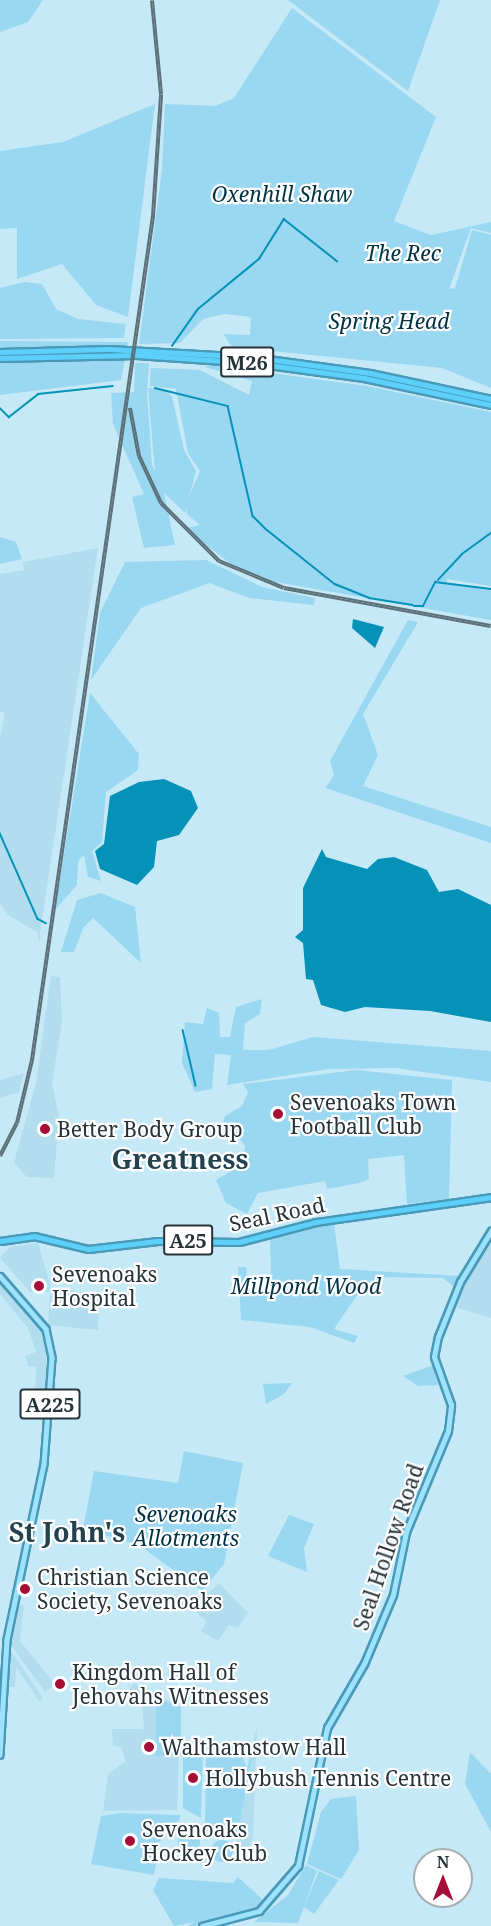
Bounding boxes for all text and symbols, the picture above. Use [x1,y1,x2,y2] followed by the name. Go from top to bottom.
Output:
[212,181,352,207] park label: Oxenhill Shaw
[365,240,441,266] park label: The Rec
[329,308,449,334] park label: Spring Head
[220,345,274,379] road number: M26
[290,1089,456,1139] place label: Sevenoaks Town Football Club
[271,1107,285,1121] marker: Sevenoaks Town Football Club
[57,1116,243,1142] place label: Better Body Group
[38,1122,52,1136] marker: Better Body Group
[112,1143,248,1175] district label: Greatness
[227,1192,327,1236] street label: Seal Road
[162,1223,213,1257] road number: A25
[52,1261,157,1311] place label: Sevenoaks Hospital
[231,1273,381,1299] park label: Millpond Wood
[30,1277,48,1295] marker: Sevenoaks Hospital
[19,1387,82,1421] road number: A225
[348,1460,428,1634] street label: Seal Hollow Road
[133,1501,239,1551] park label: Sevenoaks Allotments
[9,1516,125,1548] district label: St John's
[37,1564,222,1614] place label: Christian Science Society, Sevenoaks
[18,1582,32,1596] marker: Christian Science Society, Sevenoaks
[72,1659,269,1709] place label: Kingdom Hall of Jehovahs Witnesses
[53,1677,67,1691] marker: Kingdom Hall of Jehovahs Witnesses
[161,1734,346,1760] place label: Walthamstow Hall
[142,1740,156,1754] marker: Walthamstow Hall
[205,1765,451,1791] place label: Hollybush Tennis Centre
[186,1771,200,1785] marker: Hollybush Tennis Centre
[142,1816,267,1866] place label: Sevenoaks Hockey Club
[123,1834,137,1848] marker: Sevenoaks Hockey Club
[413,1848,473,1908] north arrow
[437,1851,449,1873] text: N

